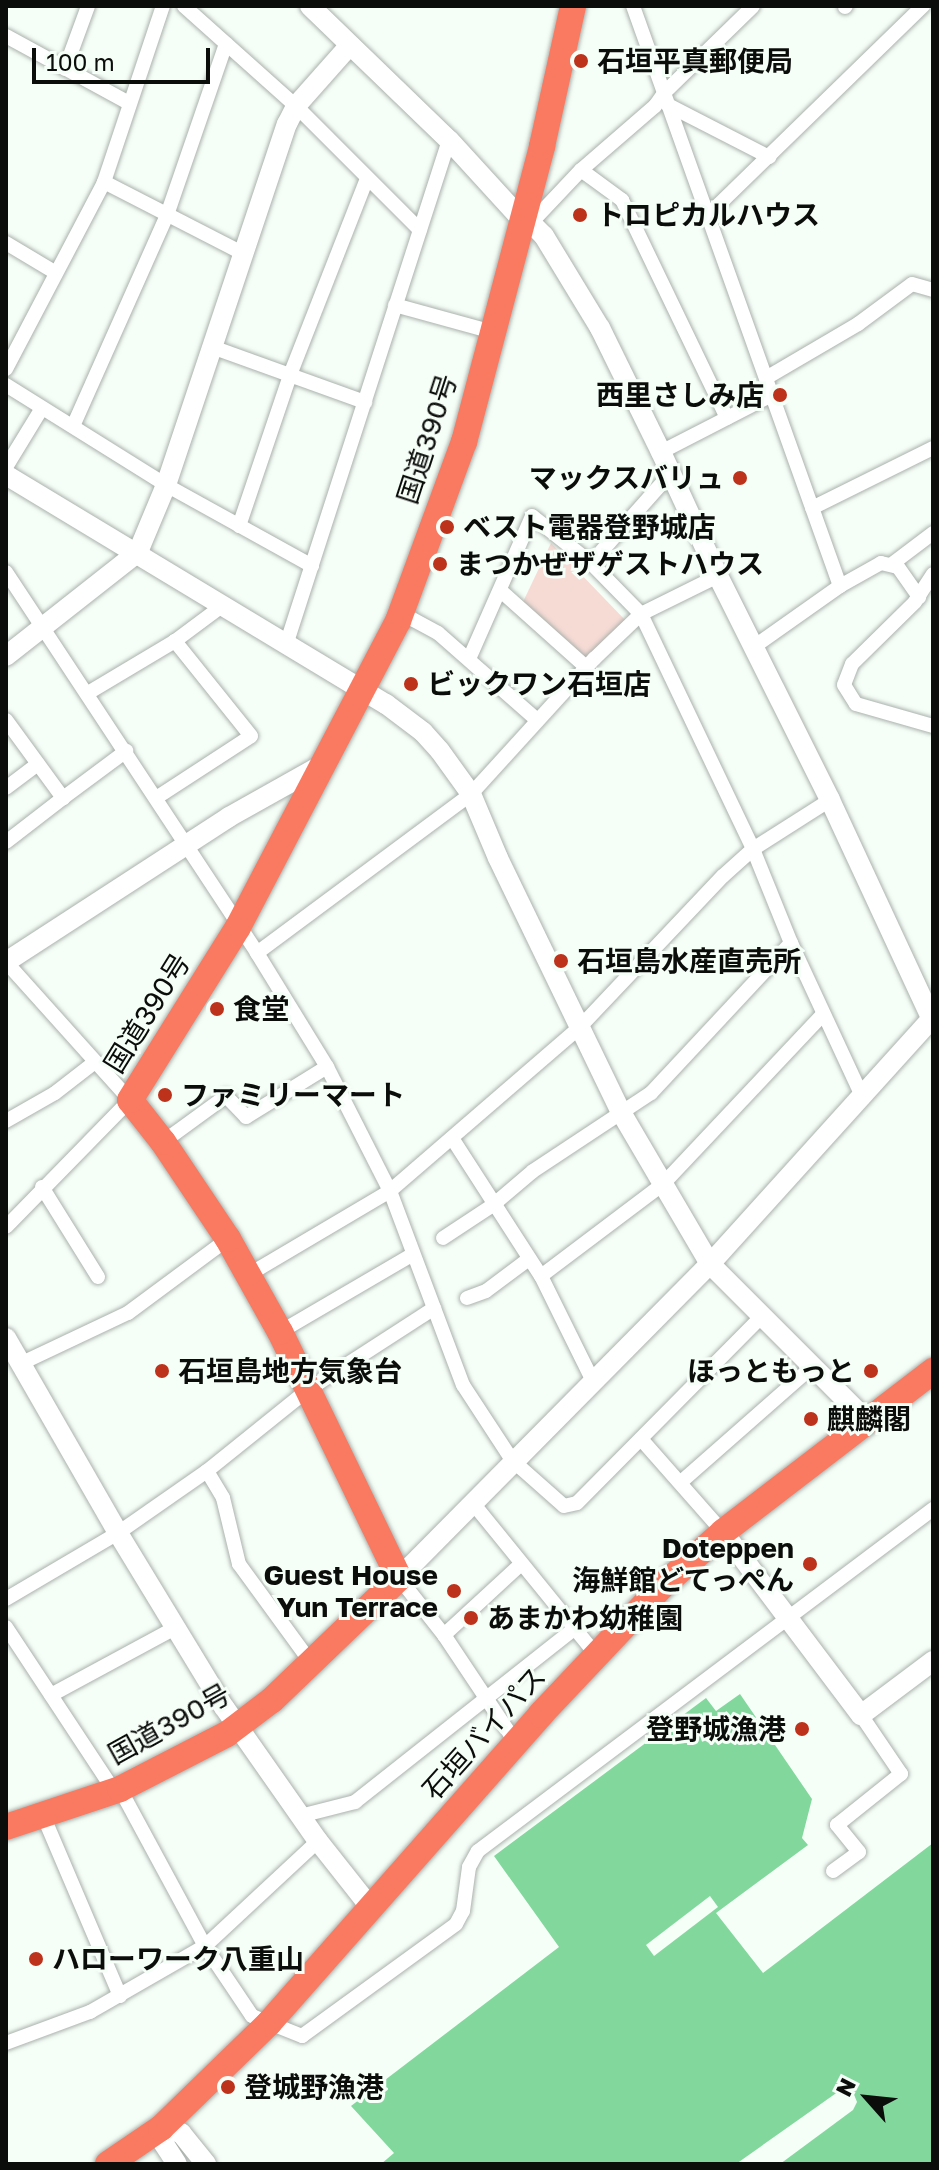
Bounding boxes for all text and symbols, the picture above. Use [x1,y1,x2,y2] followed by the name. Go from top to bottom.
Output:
[36,32,214,82] scale bar
[597,44,793,78] place label: 石垣平真郵便局
[46,47,115,76] text: 100 m
[572,52,590,70] marker: 石垣平真郵便局
[596,198,820,232] place label: トロピカルハウス
[571,206,589,224] marker: トロピカルハウス
[390,370,464,508] street label: 国道390号
[596,378,764,412] place label: 西里さしみ店
[771,386,789,404] marker: 西里さしみ店
[528,461,724,495] place label: マックスバリュ
[731,469,749,487] marker: マックスバリュ
[463,510,715,544] place label: ベスト電器登野城店
[438,518,456,536] marker: ベスト電器登野城店
[456,547,764,581] place label: まつかぜザゲストハウス
[431,555,449,573] marker: まつかぜザゲストハウス
[427,667,651,701] place label: ビックワン石垣店
[402,675,420,693] marker: ビックワン石垣店
[577,944,801,978] place label: 石垣島水産直売所
[97,947,197,1079] street label: 国道390号
[552,952,570,970] marker: 石垣島水産直売所
[233,992,289,1026] place label: 食堂
[208,1000,226,1018] marker: 食堂
[181,1078,405,1112] place label: ファミリーマート
[156,1086,174,1104] marker: ファミリーマート
[178,1354,402,1388] place label: 石垣島地方気象台
[687,1354,855,1388] place label: ほっともっと
[153,1362,171,1380] marker: 石垣島地方気象台
[862,1362,880,1380] marker: ほっともっと
[827,1402,911,1436] place label: 麒麟閣
[802,1410,820,1428] marker: 麒麟閣
[570,1531,794,1597] place label: Doteppen 海鮮館どてっぺん
[801,1555,819,1573] marker: Doteppen 海鮮館どてっぺん
[264,1558,438,1624] place label: Guest House Yun Terrace
[445,1582,463,1600] marker: Guest House Yun Terrace
[487,1601,683,1635] place label: あまかわ幼稚園
[462,1609,480,1627] marker: あまかわ幼稚園
[415,1659,553,1807] street label: 石垣バイパス
[102,1677,236,1771] street label: 国道390号
[646,1712,786,1746] place label: 登野城漁港
[793,1720,811,1738] marker: 登野城漁港
[52,1942,304,1976] place label: ハローワーク八重山
[27,1950,45,1968] marker: ハローワーク八重山
[827,2058,907,2138] north arrow
[244,2070,384,2104] place label: 登城野漁港
[829,2073,861,2100] text: N
[219,2078,237,2096] marker: 登城野漁港

